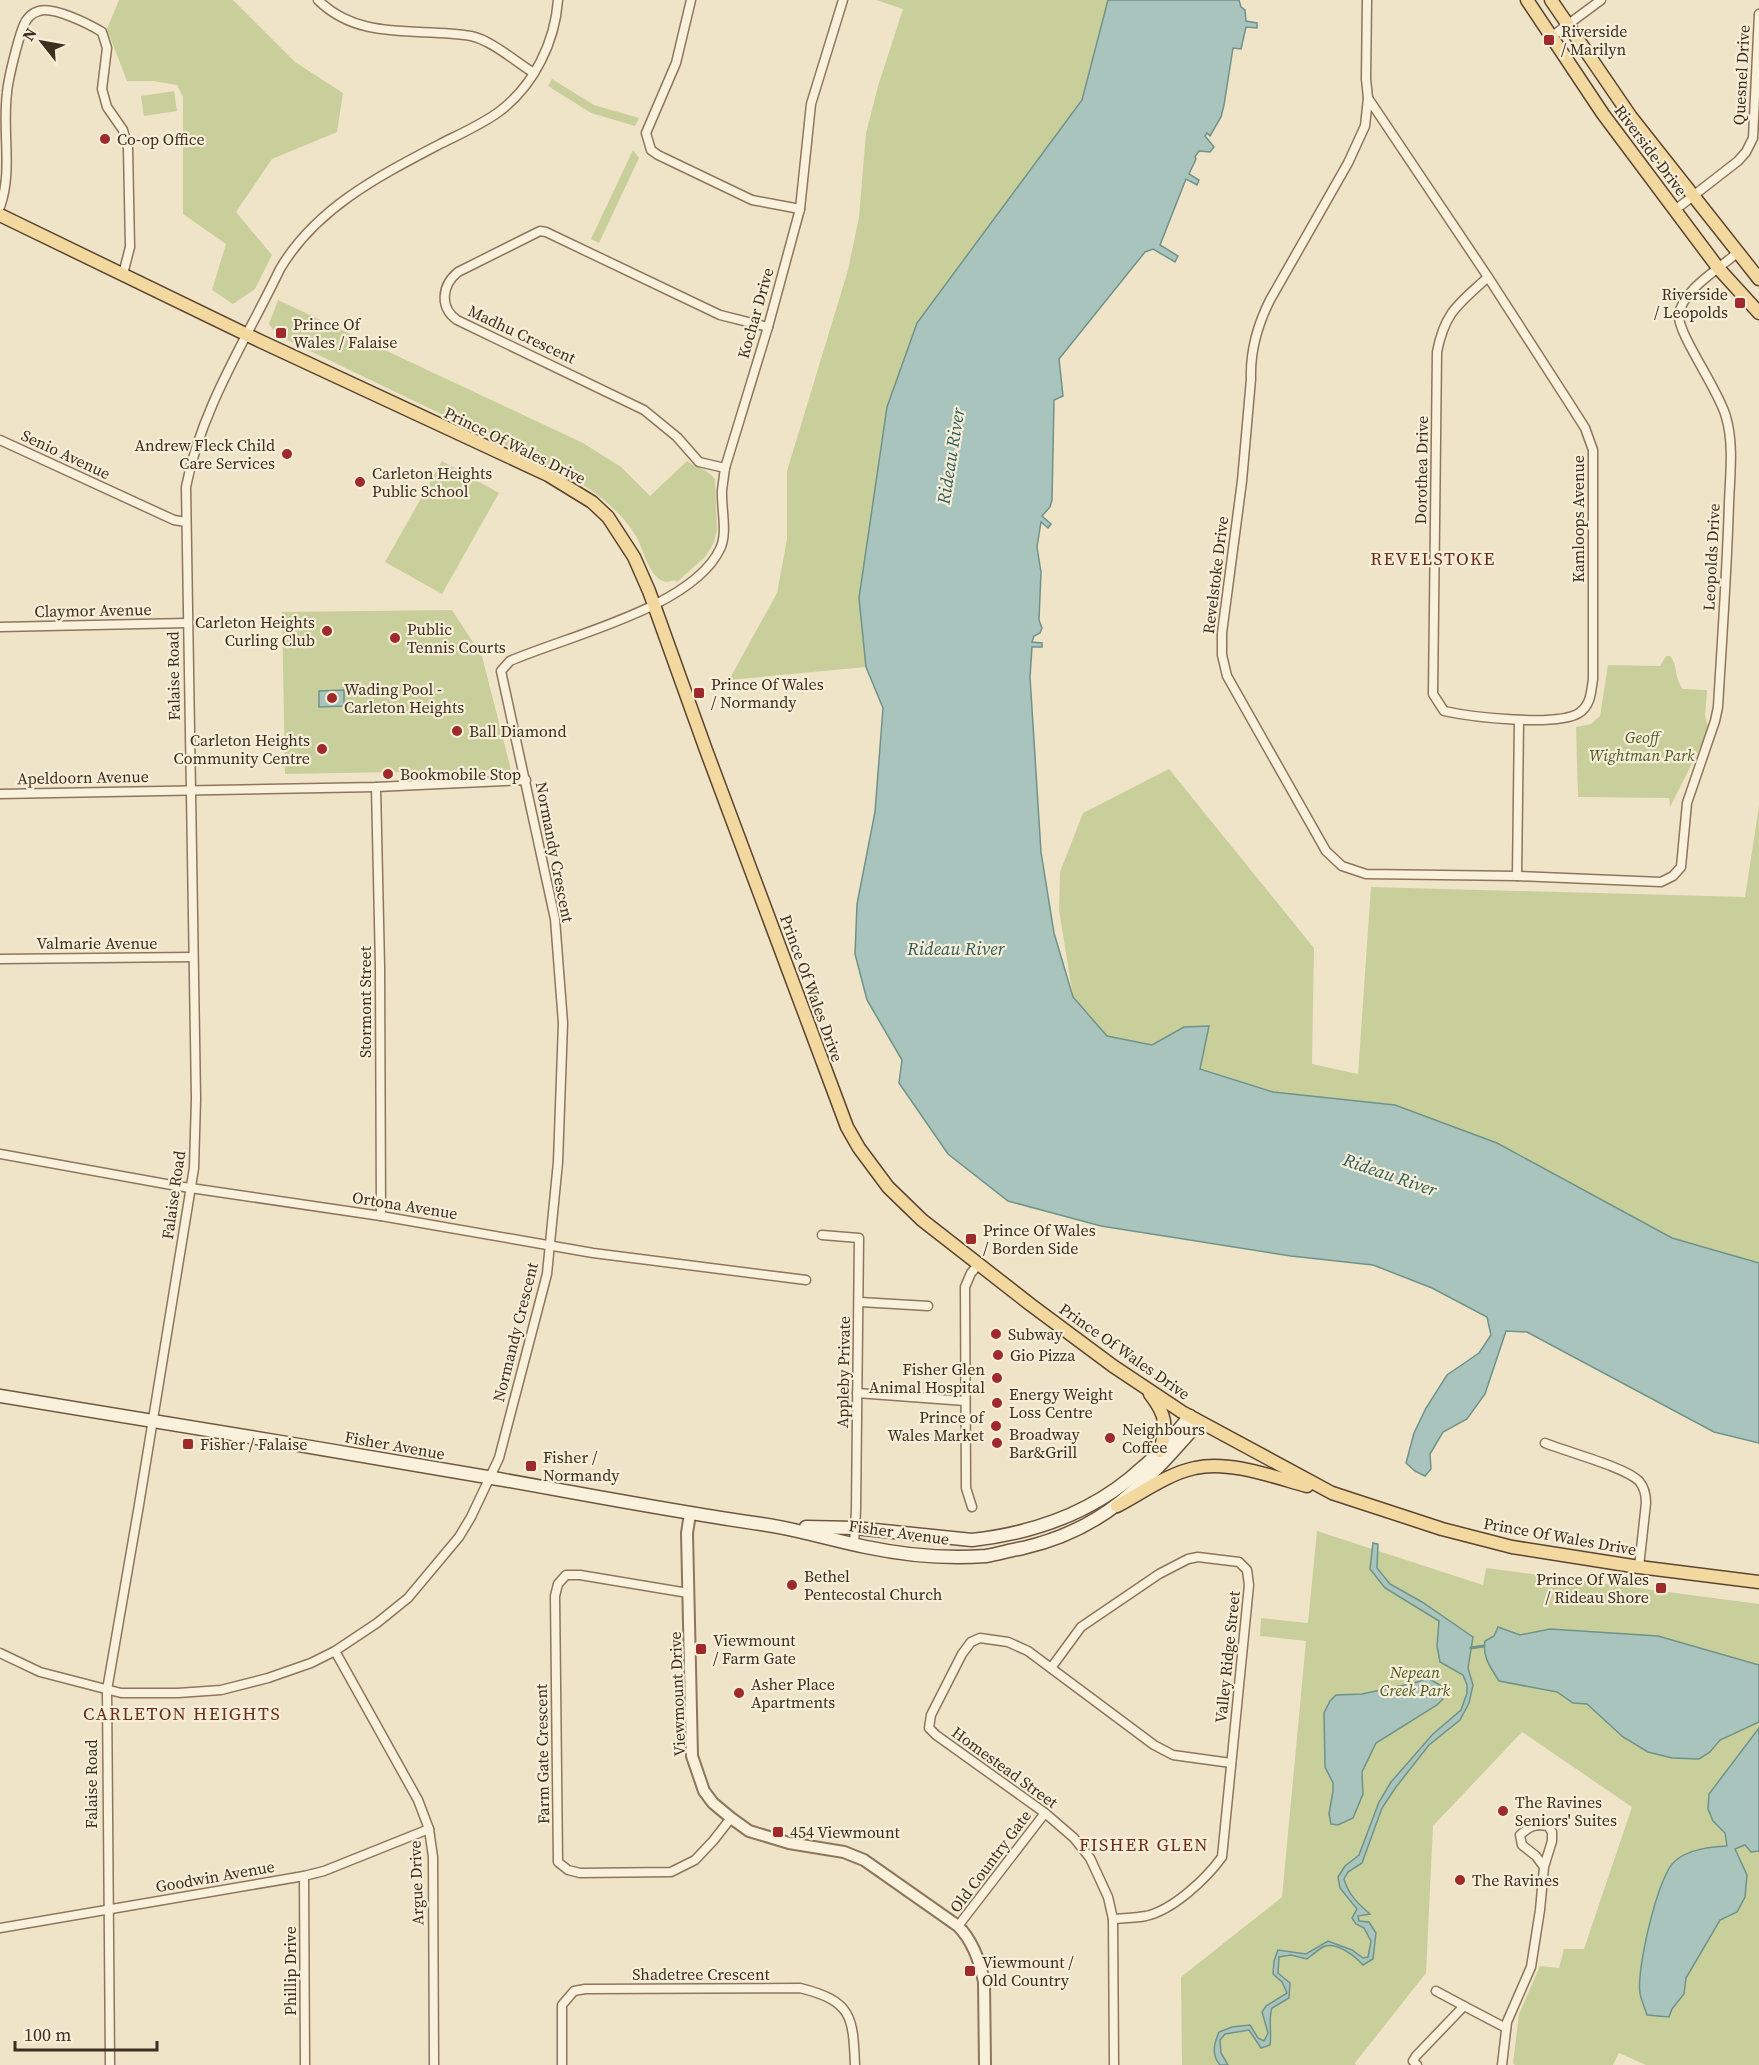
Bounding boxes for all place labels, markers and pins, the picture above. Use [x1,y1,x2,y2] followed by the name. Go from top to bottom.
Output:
[1561,20,1627,60] place label: Riverside / Marilyn
[1542,33,1556,47] marker: Riverside / Marilyn
[117,128,205,150] place label: Co-op Office
[98,132,112,146] marker: Co-op Office
[1654,283,1728,323] place label: Riverside / Leopolds
[1733,296,1747,310] marker: Riverside / Leopolds
[293,313,397,353] place label: Prince Of Wales / Falaise
[274,326,288,340] marker: Prince Of Wales / Falaise
[134,434,275,474] place label: Andrew Fleck Child Care Services
[280,447,294,461] marker: Andrew Fleck Child Care Services
[372,462,492,502] place label: Carleton Heights Public School
[353,475,367,489] marker: Carleton Heights Public School
[195,611,315,651] place label: Carleton Heights Curling Club
[407,618,506,658] place label: Public Tennis Courts
[320,624,334,638] marker: Carleton Heights Curling Club
[388,631,402,645] marker: Public Tennis Courts
[711,673,824,713] place label: Prince Of Wales / Normandy
[344,678,464,718] place label: Wading Pool - Carleton Heights
[692,686,706,700] marker: Prince Of Wales / Normandy
[325,691,339,705] marker: Wading Pool - Carleton Heights
[469,720,567,742] place label: Ball Diamond
[450,724,464,738] marker: Ball Diamond
[174,729,310,769] place label: Carleton Heights Community Centre
[315,742,329,756] marker: Carleton Heights Community Centre
[400,763,521,785] place label: Bookmobile Stop
[381,767,395,781] marker: Bookmobile Stop
[983,1219,1096,1259] place label: Prince Of Wales / Borden Side
[964,1232,978,1246] marker: Prince Of Wales / Borden Side
[1008,1323,1064,1345] place label: Subway
[989,1327,1003,1341] marker: Subway
[1010,1344,1076,1366] place label: Gio Pizza
[991,1348,1005,1362] marker: Gio Pizza
[869,1358,985,1398] place label: Fisher Glen Animal Hospital
[990,1371,1004,1385] marker: Fisher Glen Animal Hospital
[1009,1383,1114,1423] place label: Energy Weight Loss Centre
[990,1396,1004,1410] marker: Energy Weight Loss Centre
[887,1406,985,1446] place label: Prince of Wales Market
[1122,1418,1205,1458] place label: Neighbours Coffee
[989,1419,1003,1433] marker: Prince of Wales Market
[1009,1423,1080,1463] place label: Broadway Bar&Grill
[1103,1431,1117,1445] marker: Neighbours Coffee
[200,1433,307,1455] place label: Fisher / Falaise
[990,1436,1004,1450] marker: Broadway Bar&Grill
[181,1437,195,1451] marker: Fisher / Falaise
[543,1446,620,1486] place label: Fisher / Normandy
[524,1459,538,1473] marker: Fisher / Normandy
[804,1565,943,1605] place label: Bethel Pentecostal Church
[1536,1568,1649,1608] place label: Prince Of Wales / Rideau Shore
[785,1578,799,1592] marker: Bethel Pentecostal Church
[1654,1581,1668,1595] marker: Prince Of Wales / Rideau Shore
[713,1629,796,1669] place label: Viewmount / Farm Gate
[694,1642,708,1656] marker: Viewmount / Farm Gate
[751,1673,835,1713] place label: Asher Place Apartments
[732,1686,746,1700] marker: Asher Place Apartments
[1515,1791,1617,1831] place label: The Ravines Seniors' Suites
[1496,1804,1510,1818] marker: The Ravines Seniors' Suites
[790,1821,901,1843] place label: 454 Viewmount
[771,1825,785,1839] marker: 454 Viewmount
[1472,1869,1559,1891] place label: The Ravines
[1453,1873,1467,1887] marker: The Ravines
[982,1951,1074,1991] place label: Viewmount / Old Country
[963,1964,977,1978] marker: Viewmount / Old Country

